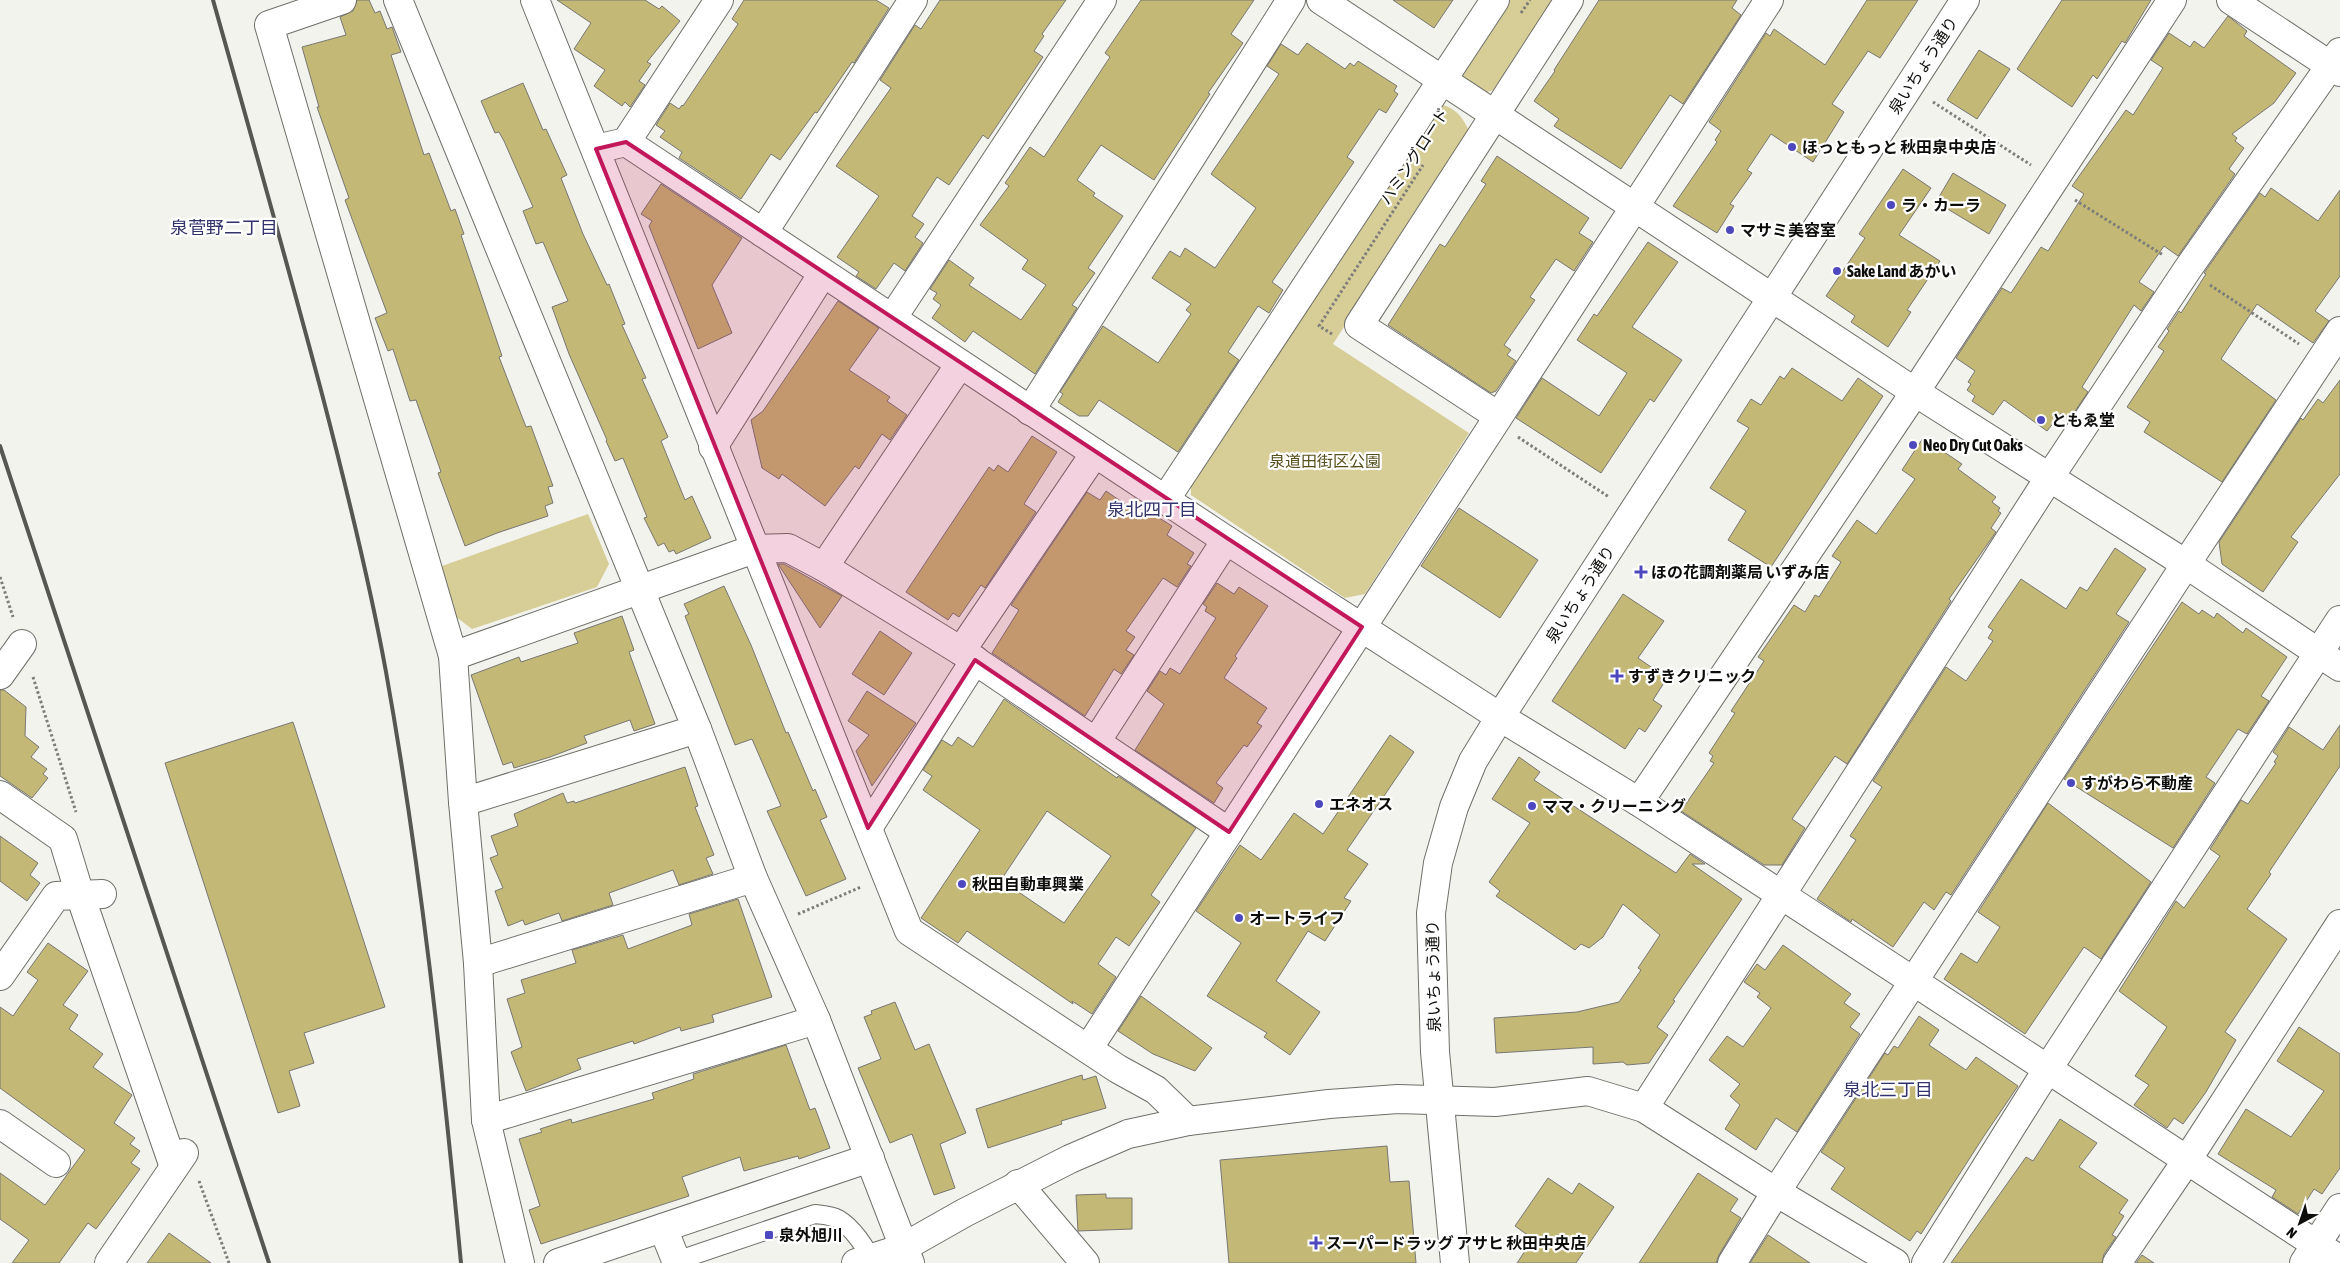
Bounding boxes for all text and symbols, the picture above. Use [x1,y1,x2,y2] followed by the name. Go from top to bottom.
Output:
[1885,13,1961,117] street label: 泉いちょう通り
[1376,104,1452,208] street label: ハミングロード
[1802,138,1996,156] place label: ほっともっと 秋田泉中央店
[1786,141,1798,153] marker: ほっともっと 秋田泉中央店
[1901,196,1981,214] place label: ラ・カーラ
[1885,199,1897,211] marker: ラ・カーラ
[170,217,278,238] district label: 泉菅野二丁目
[1740,221,1836,239] place label: マサミ美容室
[1724,224,1736,236] marker: マサミ美容室
[1847,262,1957,280] place label: Sake Land あかい
[1831,265,1843,277] marker: Sake Land あかい
[2051,411,2115,429] place label: ともゑ堂
[2035,414,2047,426] marker: ともゑ堂
[1923,436,2023,454] place label: Neo Dry Cut Oaks
[1907,439,1919,451] marker: Neo Dry Cut Oaks
[1269,452,1381,470] park label: 泉道田街区公園
[1107,499,1197,520] district label: 泉北四丁目
[1542,542,1618,646] street label: 泉いちょう通り
[1651,563,1829,581] place label: ほの花調剤薬局 いずみ店
[1635,566,1647,578] marker: ほの花調剤薬局 いずみ店
[1628,667,1756,685] place label: すずきクリニック
[1610,669,1624,683] marker: すずきクリニック
[2081,774,2193,792] place label: すがわら不動産
[2065,777,2077,789] marker: すがわら不動産
[1329,795,1393,813] place label: エネオス
[1542,797,1686,815] place label: ママ・クリーニング
[1313,798,1325,810] marker: エネオス
[1526,800,1538,812] marker: ママ・クリーニング
[972,875,1084,893] place label: 秋田自動車興業
[956,878,968,890] marker: 秋田自動車興業
[1249,909,1345,927] place label: オートライフ
[1233,912,1245,924] marker: オートライフ
[1423,920,1443,1032] street label: 泉いちょう通り
[1843,1079,1933,1100] district label: 泉北三丁目
[2275,1198,2325,1248] north arrow
[2283,1224,2300,1242] text: N
[779,1226,843,1244] place label: 泉外旭川
[763,1229,775,1241] marker: 泉外旭川
[1326,1234,1586,1252] place label: スーパードラッグ アサヒ 秋田中央店
[1310,1237,1322,1249] marker: スーパードラッグ アサヒ 秋田中央店

